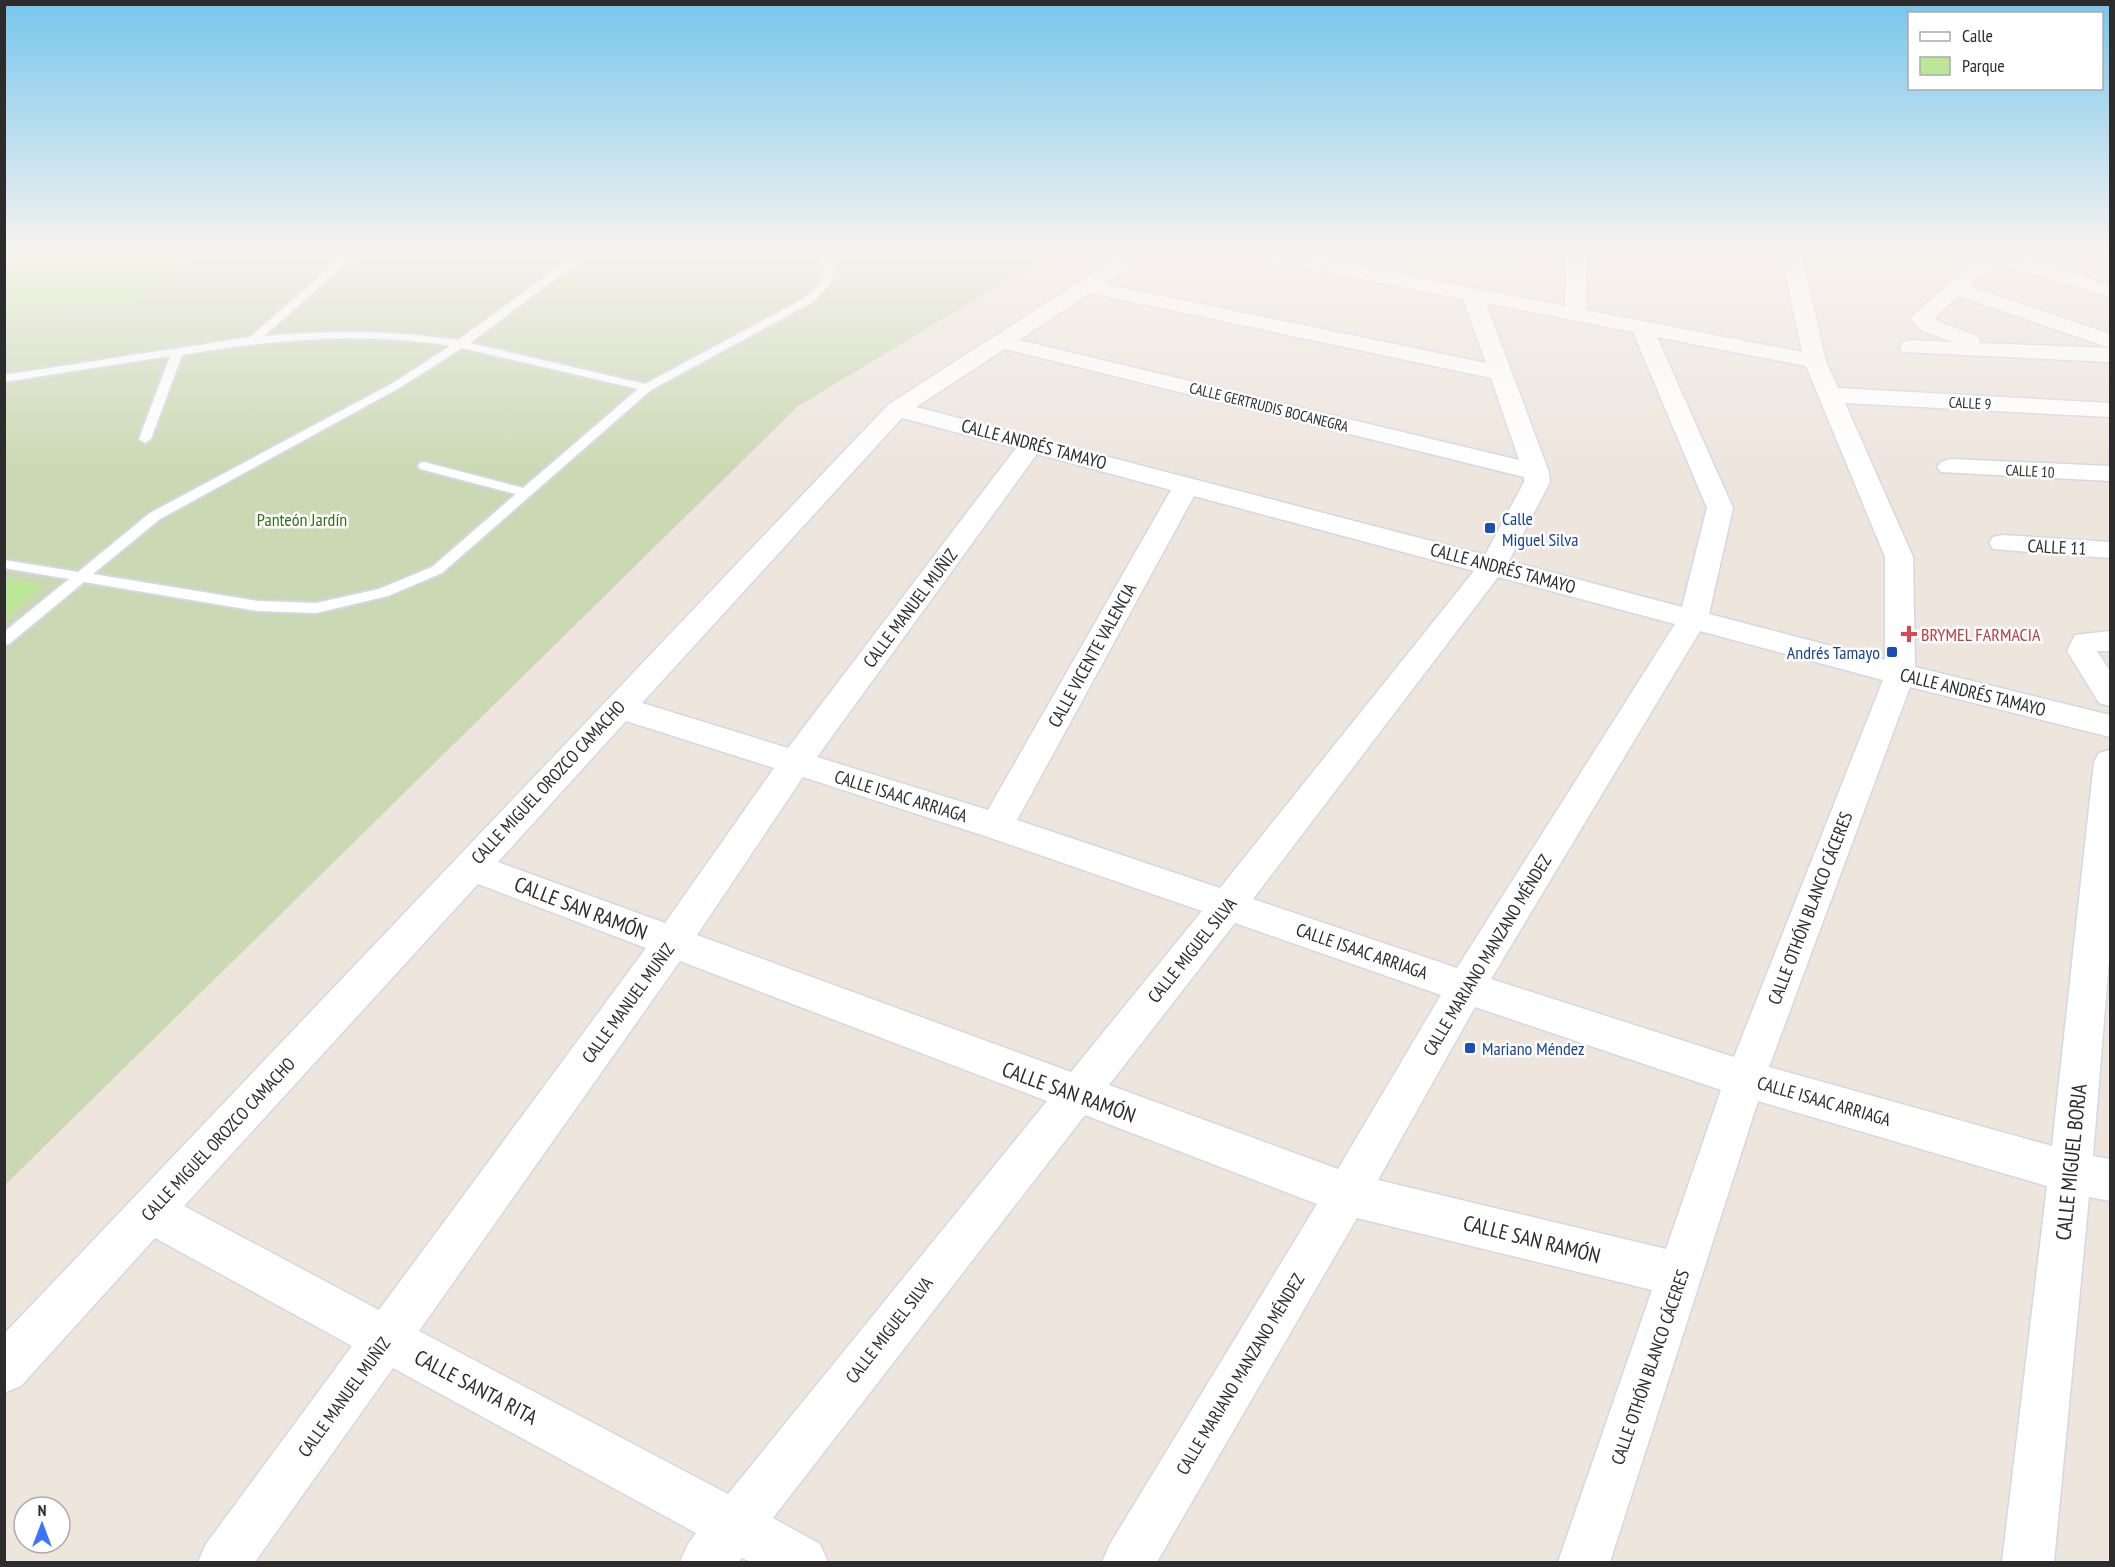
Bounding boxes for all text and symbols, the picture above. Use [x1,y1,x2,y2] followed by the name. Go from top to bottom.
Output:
[1908,12,2103,90] legend
[1962,24,1993,47] text: Calle
[1962,54,2005,77] text: Parque
[1187,378,1351,436] street label: CALLE GERTRUDIS BOCANEGRA
[1948,392,1992,414] street label: CALLE 9
[959,414,1109,474] street label: CALLE ANDRÉS TAMAYO
[2005,460,2055,482] street label: CALLE 10
[1502,507,1578,551] place label: Calle Miguel Silva
[257,508,347,531] park label: Panteón Jardín
[1483,521,1497,535] marker: Calle Miguel Silva
[2027,534,2087,560] street label: CALLE 11
[1428,538,1578,598] street label: CALLE ANDRÉS TAMAYO
[858,544,962,672] street label: CALLE MANUEL MUÑIZ
[1043,578,1141,731] street label: CALLE VICENTE VALENCIA
[1921,623,2041,646] place label: BRYMEL FARMACIA
[1902,627,1916,641] marker: BRYMEL FARMACIA
[1787,641,1880,664] place label: Andrés Tamayo
[1885,645,1899,659] marker: Andrés Tamayo
[1898,663,2048,721] street label: CALLE ANDRÉS TAMAYO
[466,695,630,869] street label: CALLE MIGUEL OROZCO CAMACHO
[832,765,971,827] street label: CALLE ISAAC ARRIAGA
[1763,808,1858,1008] street label: CALLE OTHÓN BLANCO CÁCERES
[1418,850,1556,1060] street label: CALLE MARIANO MANZANO MÉNDEZ
[511,870,651,946] street label: CALLE SAN RAMÓN
[1142,892,1242,1007] street label: CALLE MIGUEL SILVA
[1293,918,1431,984] street label: CALLE ISAAC ARRIAGA
[577,938,679,1068] street label: CALLE MANUEL MUÑIZ
[1482,1037,1585,1060] place label: Mariano Méndez
[1463,1041,1477,1055] marker: Mariano Méndez
[136,1052,300,1226] street label: CALLE MIGUEL OROZCO CAMACHO
[998,1055,1140,1129] street label: CALLE SAN RAMÓN
[1755,1071,1894,1131] street label: CALLE ISAAC ARRIAGA
[2049,1082,2093,1242] street label: CALLE MIGUEL BORJA
[1461,1209,1603,1269] street label: CALLE SAN RAMÓN
[1606,1266,1694,1468] street label: CALLE OTHÓN BLANCO CÁCERES
[1171,1269,1309,1479] street label: CALLE MARIANO MANZANO MÉNDEZ
[840,1272,938,1388] street label: CALLE MIGUEL SILVA
[293,1332,395,1462] street label: CALLE MANUEL MUÑIZ
[410,1343,542,1431] street label: CALLE SANTA RITA
[12,1495,72,1555] north arrow
[38,1500,46,1520] text: N

